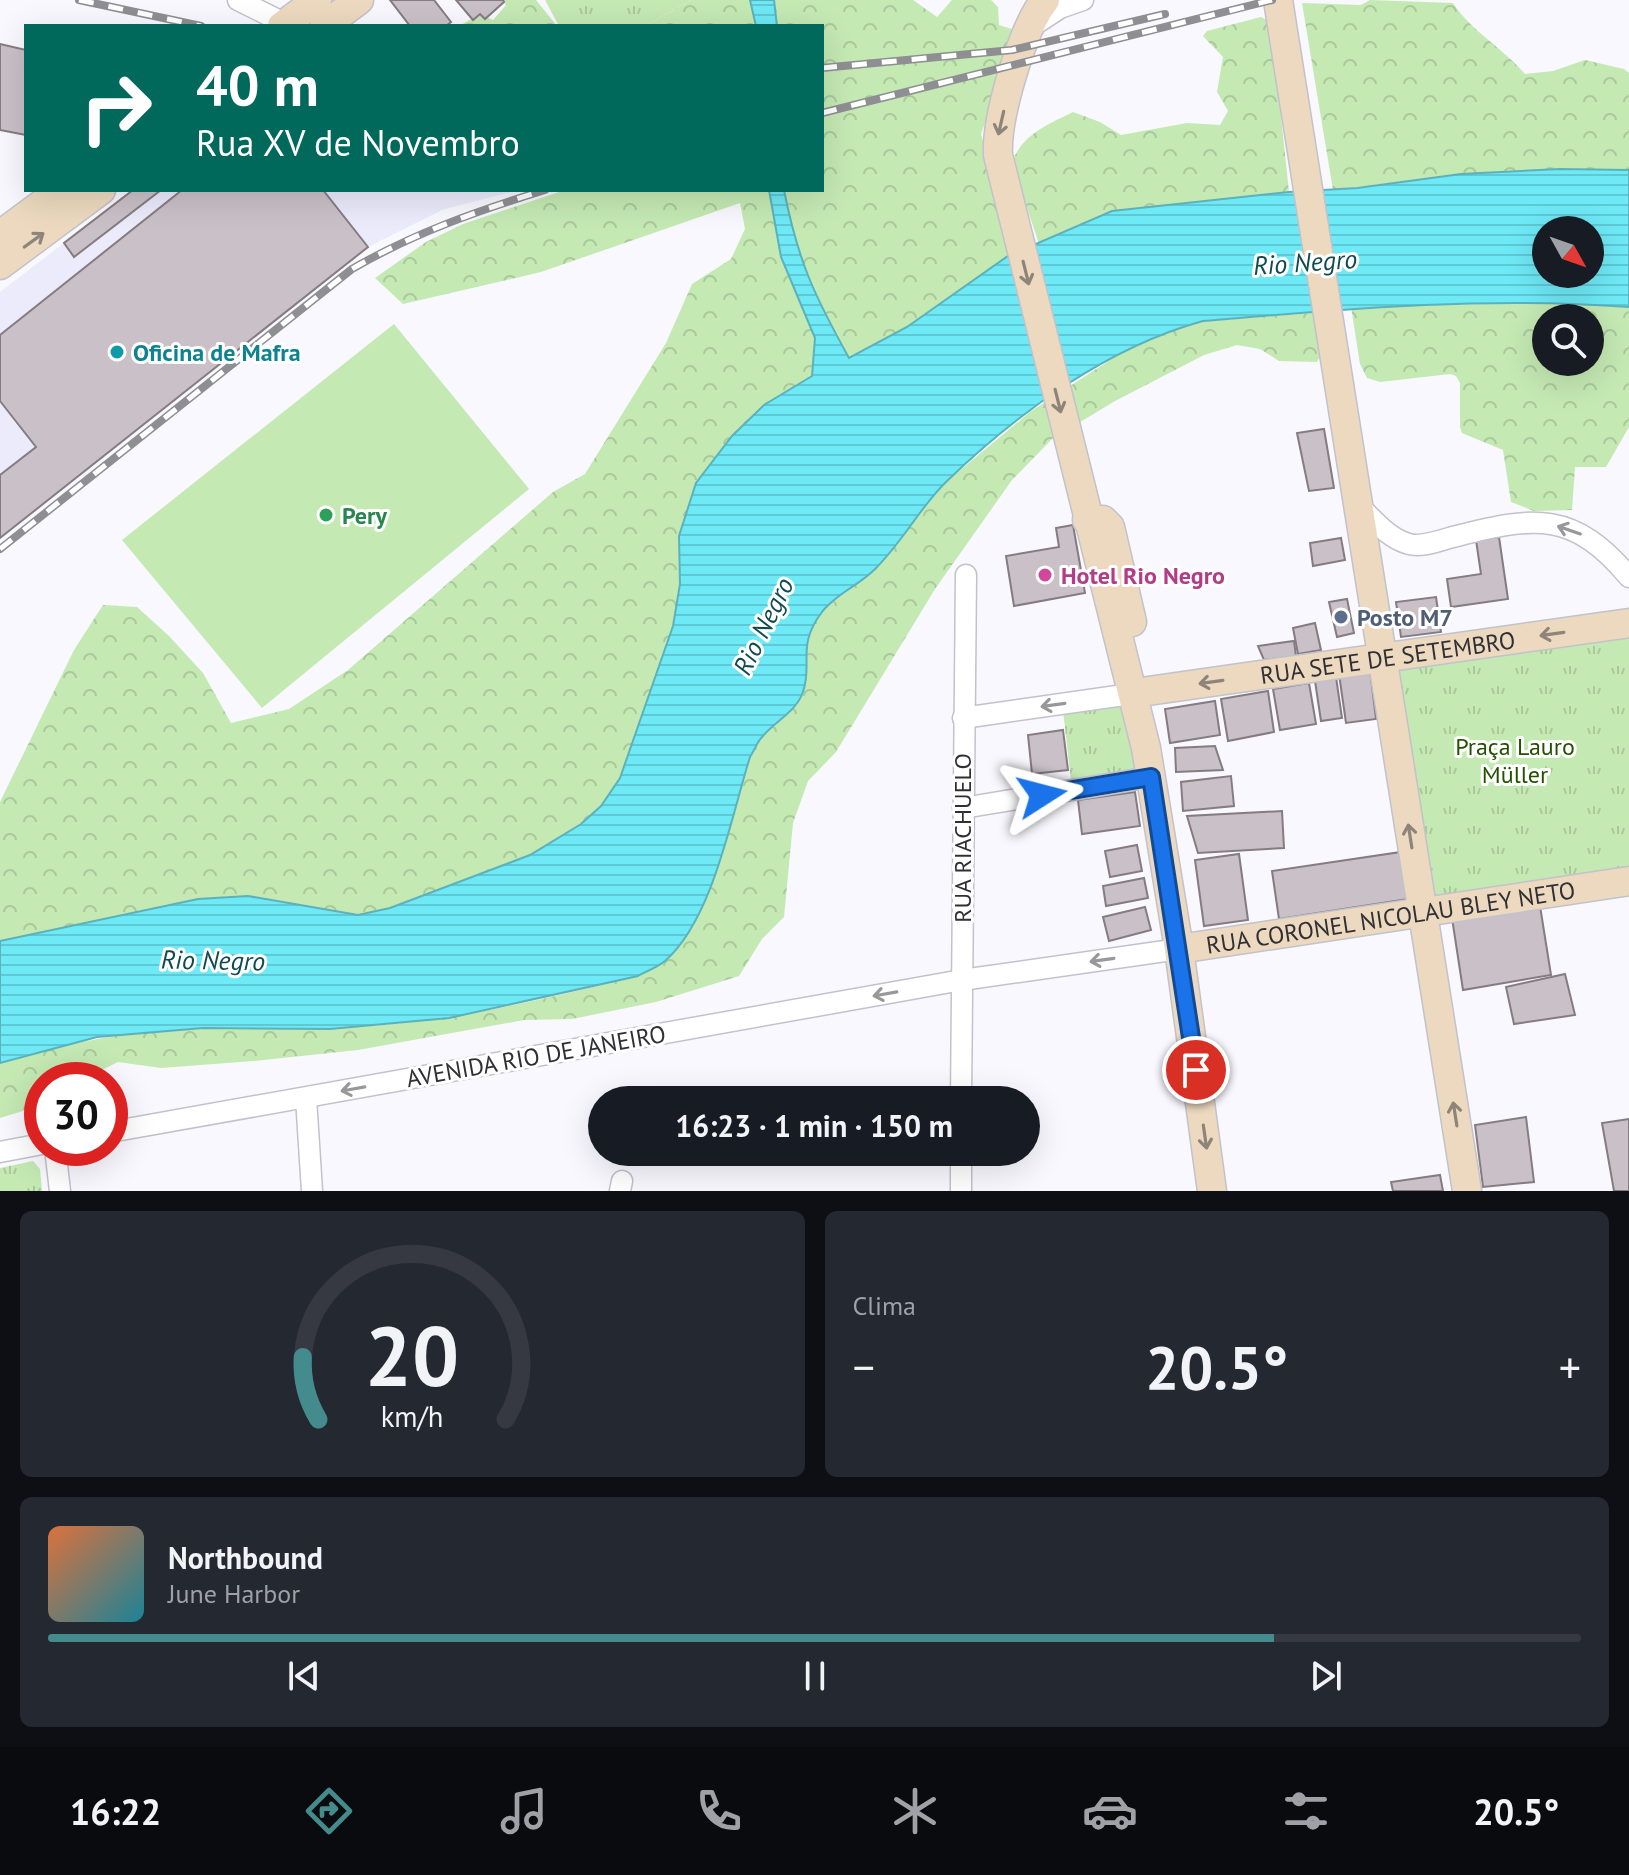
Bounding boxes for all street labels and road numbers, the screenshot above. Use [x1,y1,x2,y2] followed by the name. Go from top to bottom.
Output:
[1258,624,1517,690] street label: RUA SETE DE SETEMBRO
[947,753,978,923] street label: RUA RIACHUELO
[1204,874,1577,960] street label: RUA CORONEL NICOLAU BLEY NETO
[404,1018,668,1094] street label: AVENIDA RIO DE JANEIRO

